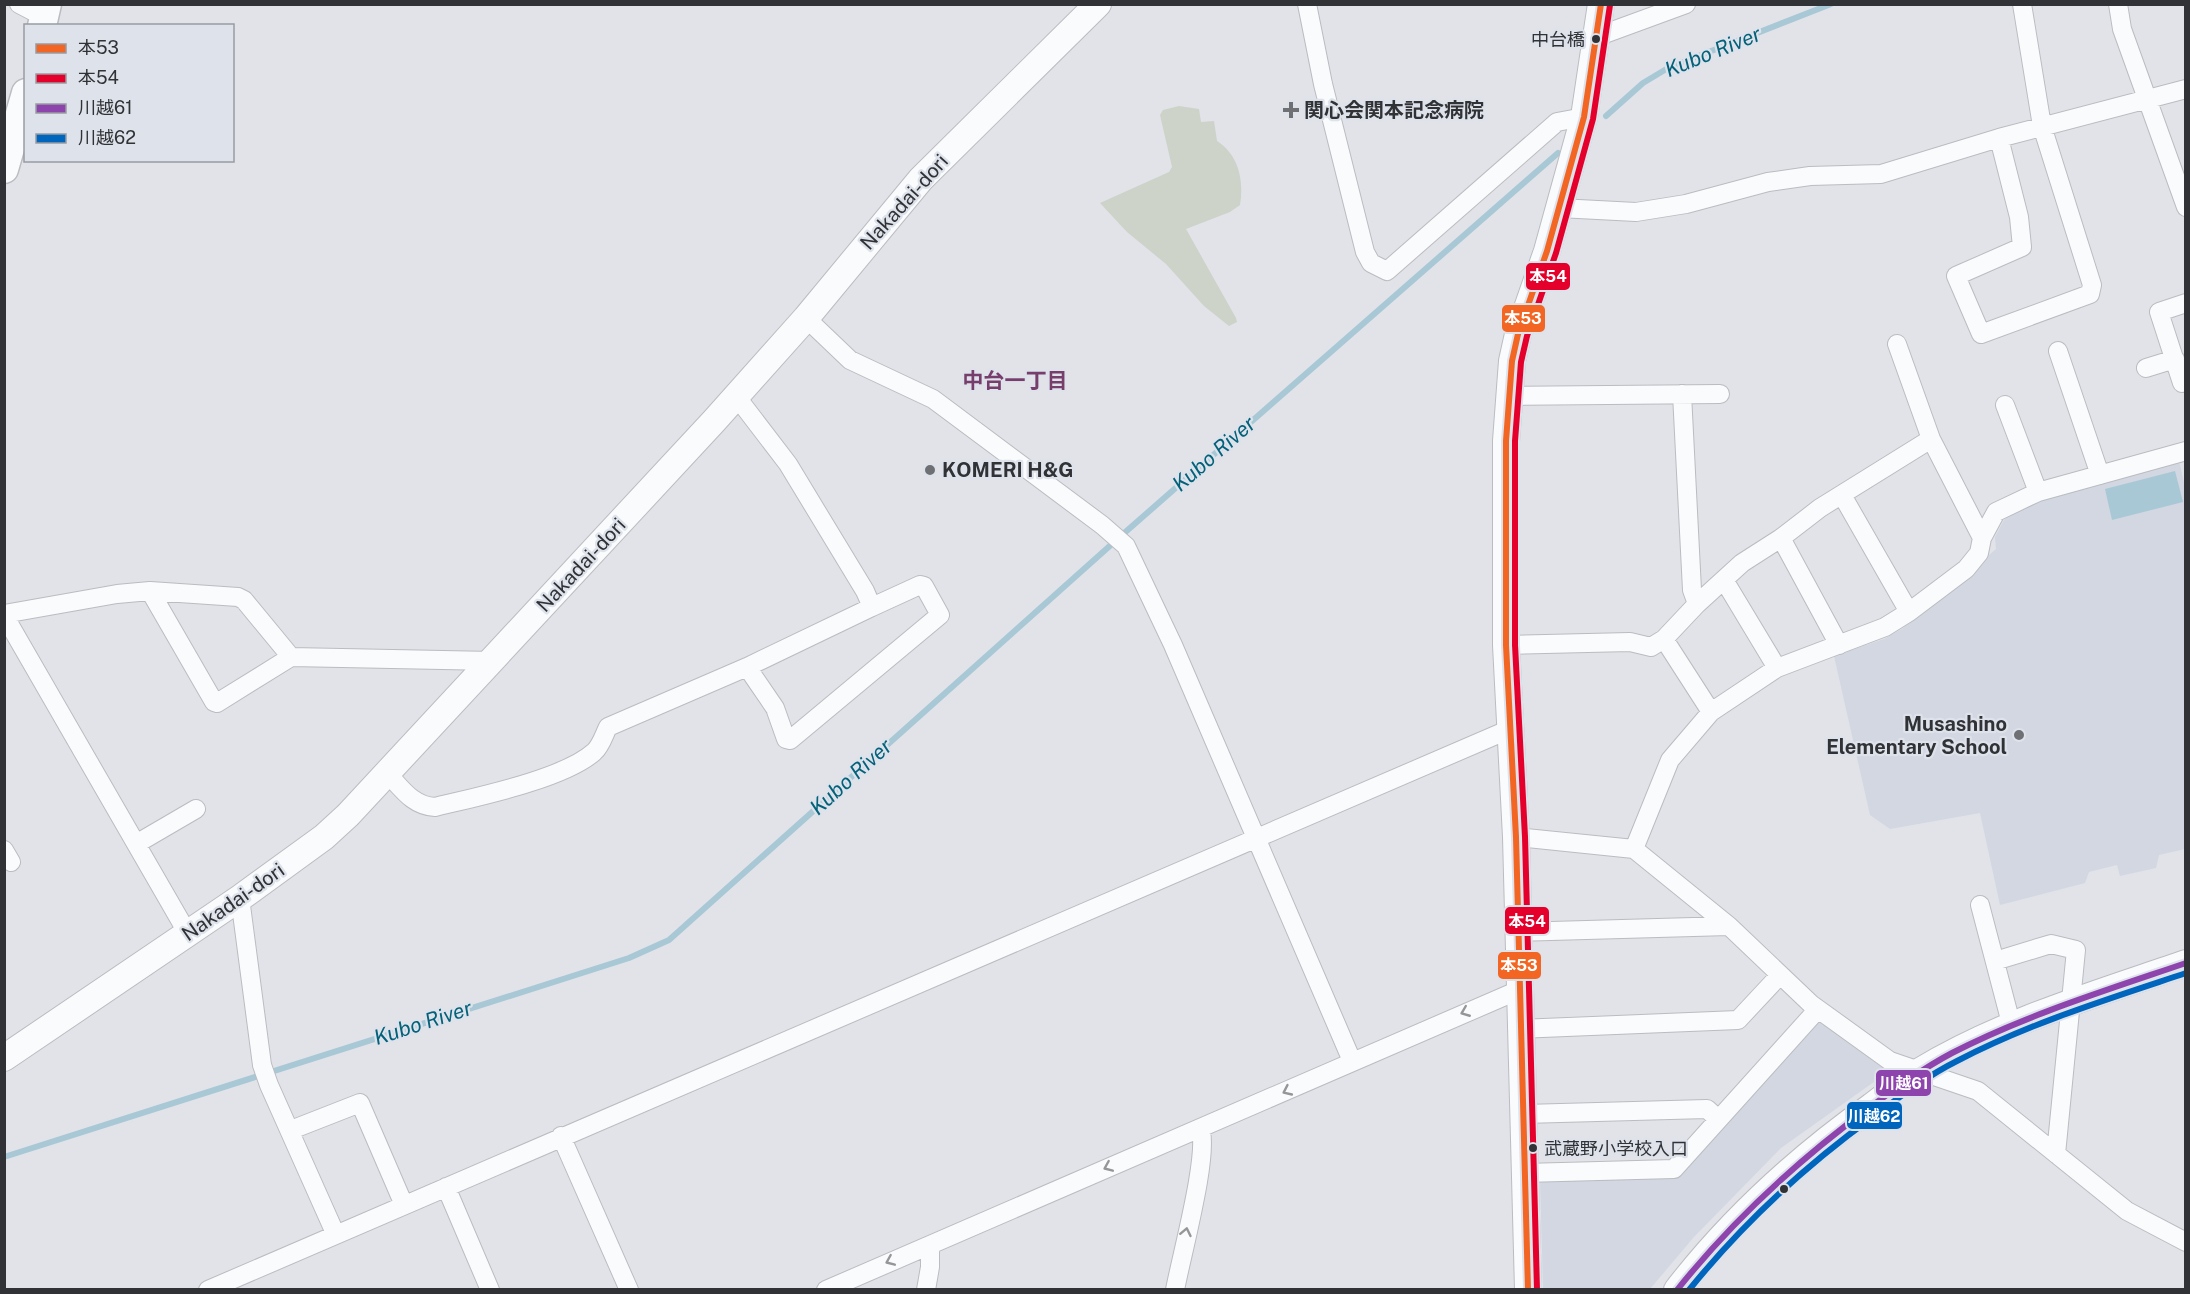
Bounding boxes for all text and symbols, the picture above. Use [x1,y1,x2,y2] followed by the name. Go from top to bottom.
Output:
[1661,21,1766,82] water label: Kubo River
[24,24,234,162] legend
[1531,29,1585,50] place label: 中台橋
[1590,33,1602,45] marker: 中台橋
[78,37,119,58] text: 本53
[78,67,119,88] text: 本54
[78,97,133,118] text: 川越61
[1304,98,1484,122] place label: 関心会関本記念病院
[1282,101,1300,119] marker: 関心会関本記念病院
[78,127,136,148] text: 川越62
[855,149,953,255] street label: Nakadai-dori
[1525,262,1571,291] line badge: 本54
[1529,267,1567,286] text: 本54
[1501,304,1546,333] line badge: 本53
[1504,309,1542,328] text: 本53
[963,368,1068,393] district label: 中台一丁目
[1167,410,1261,496] water label: Kubo River
[942,458,1073,482] place label: KOMERI H&G
[923,463,937,477] marker: KOMERI H&G
[531,513,631,617] street label: Nakadai-dori
[1826,712,2007,759] place label: Musashino Elementary School
[2012,728,2026,742] marker: Musashino Elementary School
[805,733,898,820] water label: Kubo River
[177,858,289,946] street label: Nakadai-dori
[1504,906,1550,935] line badge: 本54
[1508,912,1546,931] text: 本54
[1497,951,1542,980] line badge: 本53
[1500,956,1538,975] text: 本53
[371,995,476,1050] water label: Kubo River
[1460,1005,1471,1017] one-way arrow
[1875,1069,1932,1097] line badge: 川越61
[1879,1074,1929,1093] text: 川越61
[1282,1084,1293,1096] one-way arrow
[1846,1101,1903,1130] line badge: 川越62
[1848,1107,1900,1126] text: 川越62
[1544,1138,1688,1159] place label: 武蔵野小学校入口
[1527,1142,1539,1154] marker: 武蔵野小学校入口
[1103,1160,1114,1172] one-way arrow
[1778,1183,1790,1195] unlabelled marker
[1179,1227,1192,1237] one-way arrow
[885,1254,896,1266] one-way arrow

